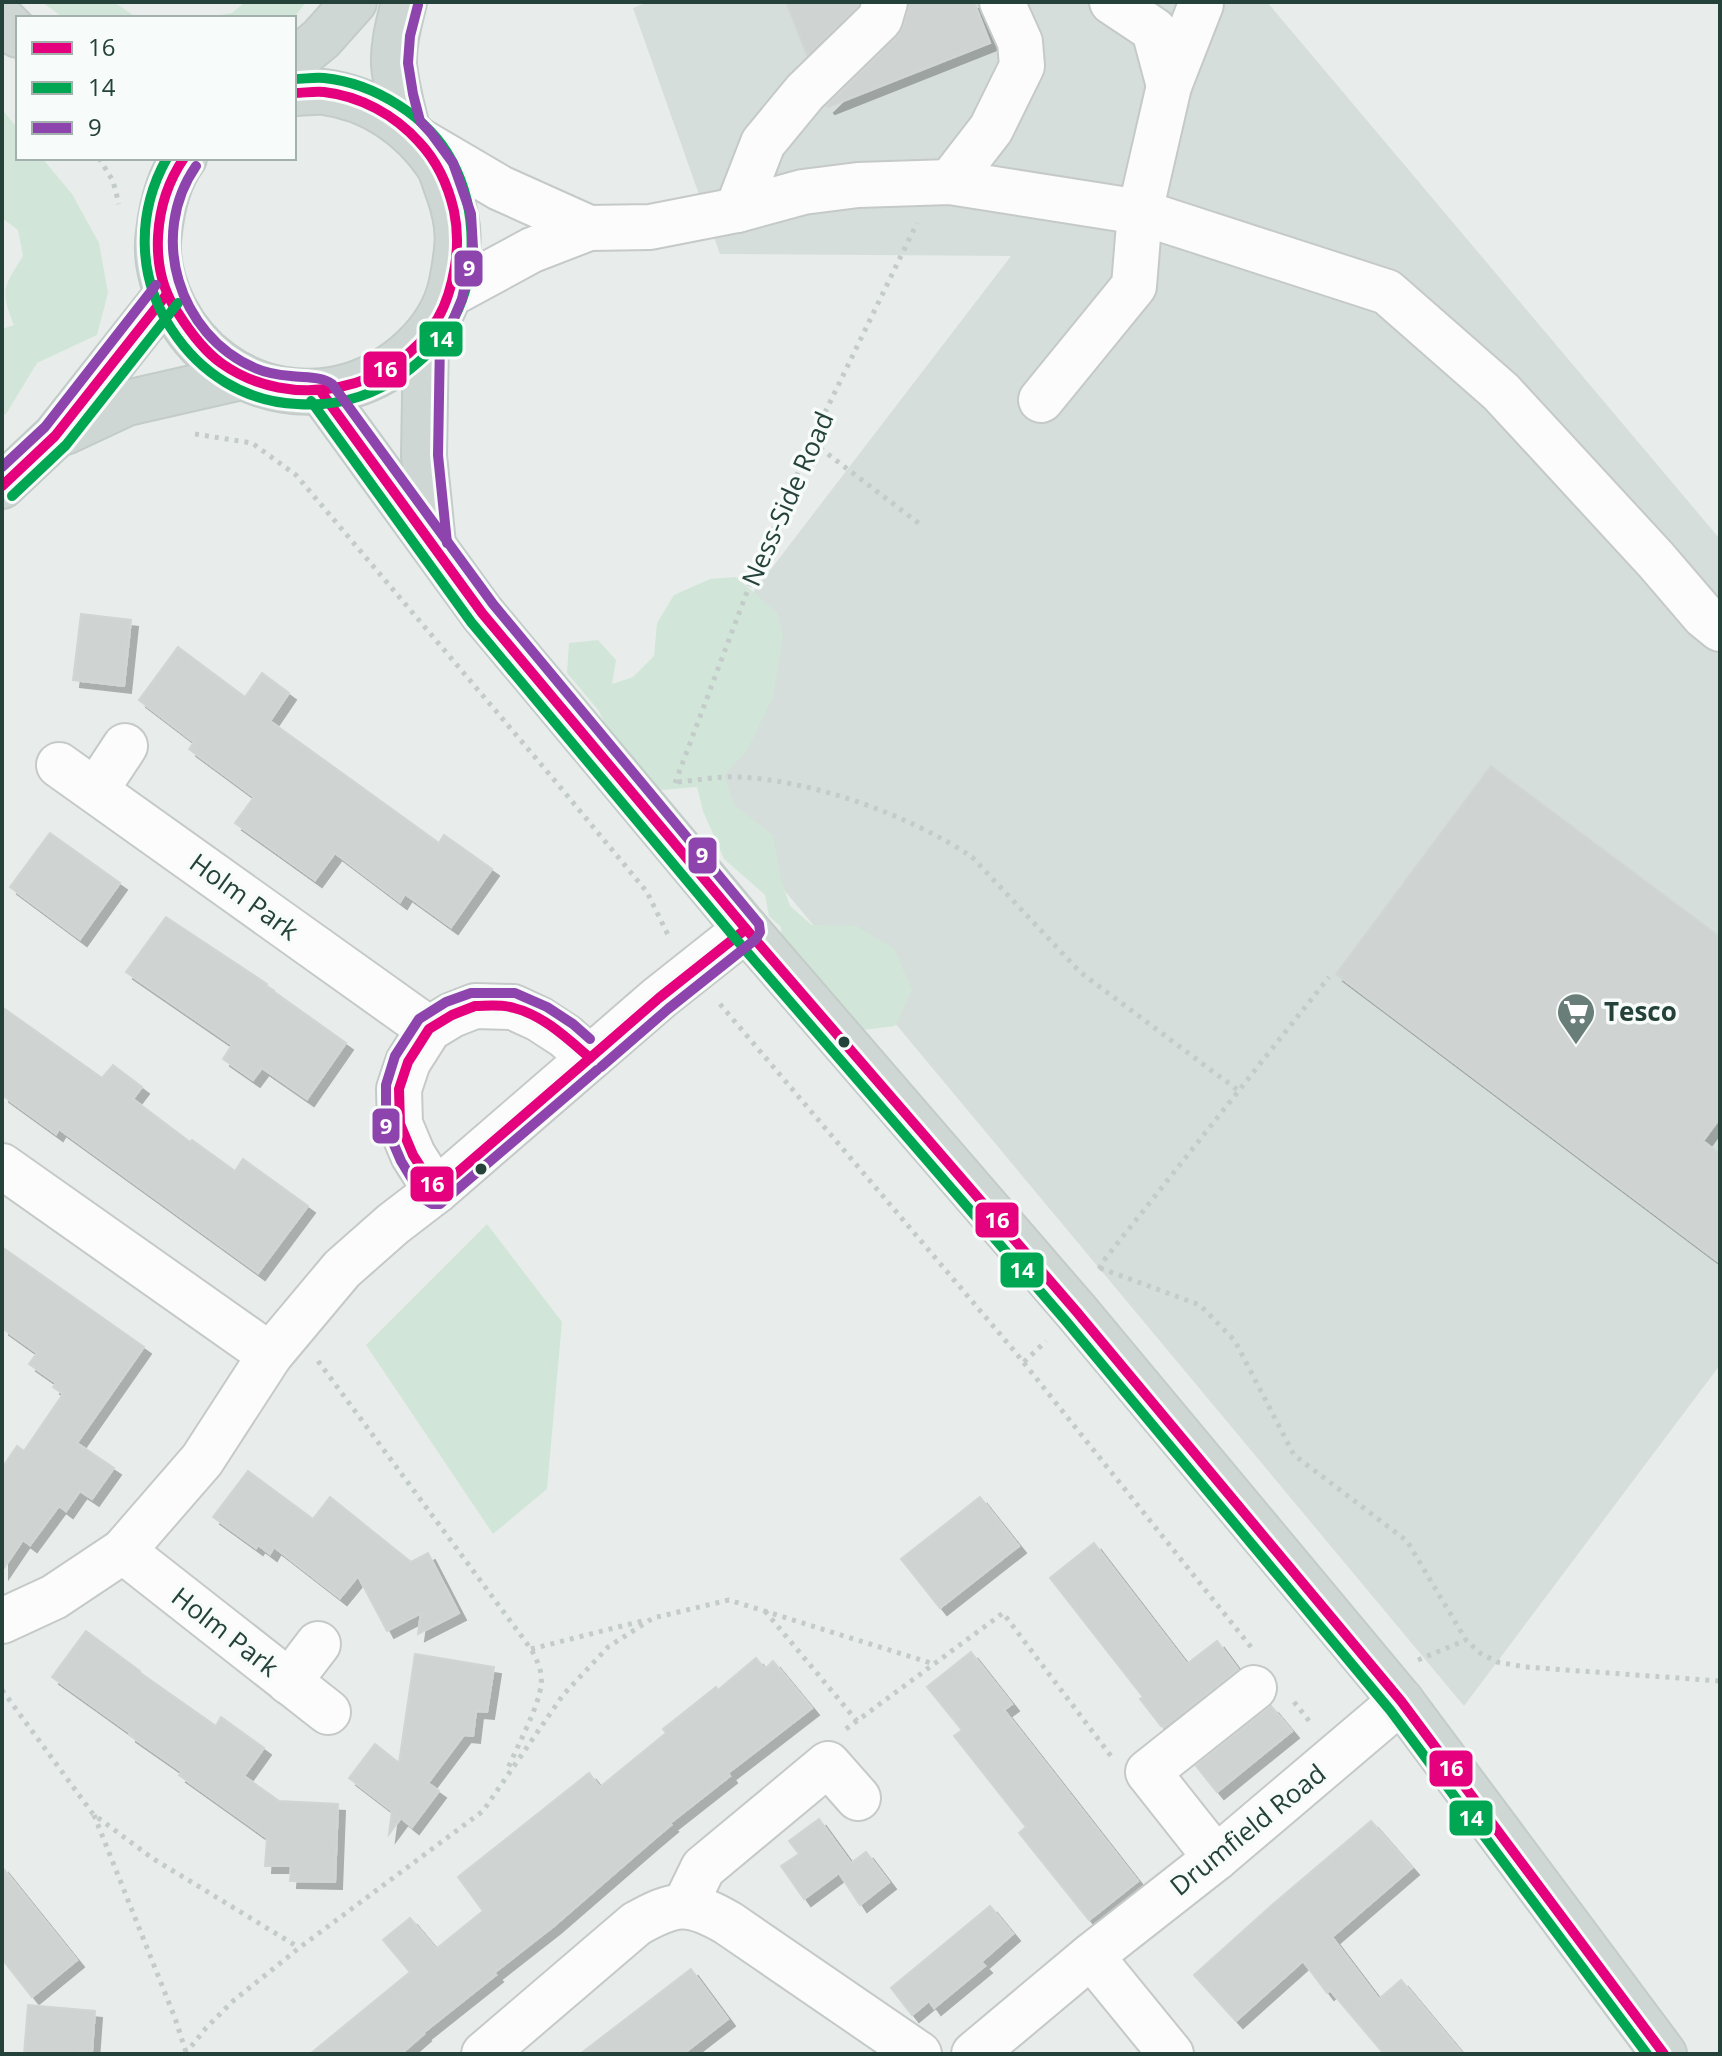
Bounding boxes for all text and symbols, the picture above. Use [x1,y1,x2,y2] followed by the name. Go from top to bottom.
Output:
[16,16,296,160] legend
[88,30,115,63] text: 16
[88,70,116,103] text: 14
[88,110,102,143] text: 9
[453,249,484,288] line badge: 9
[463,252,475,282] text: 9
[418,320,464,358] line badge: 14
[428,323,454,353] text: 14
[362,350,408,389] line badge: 16
[372,353,398,383] text: 16
[733,406,842,592] street label: Ness-Side Road
[687,836,718,875] line badge: 9
[696,839,708,869] text: 9
[183,844,307,948] street label: Holm Park
[1555,991,1597,1046] supermarket icon: Tesco
[1604,993,1677,1029] place label: Tesco
[836,1034,852,1050] unlabelled marker
[371,1107,401,1145] line badge: 9
[380,1110,392,1140] text: 9
[473,1161,489,1177] unlabelled marker
[409,1165,455,1203] line badge: 16
[419,1168,445,1198] text: 16
[974,1201,1020,1239] line badge: 16
[984,1204,1010,1234] text: 16
[999,1251,1045,1289] line badge: 14
[1009,1254,1035,1284] text: 14
[165,1578,287,1685] street label: Holm Park
[1428,1749,1474,1788] line badge: 16
[1438,1752,1464,1782] text: 16
[1162,1755,1333,1903] street label: Drumfield Road
[1448,1799,1494,1837] line badge: 14
[1458,1802,1484,1832] text: 14

